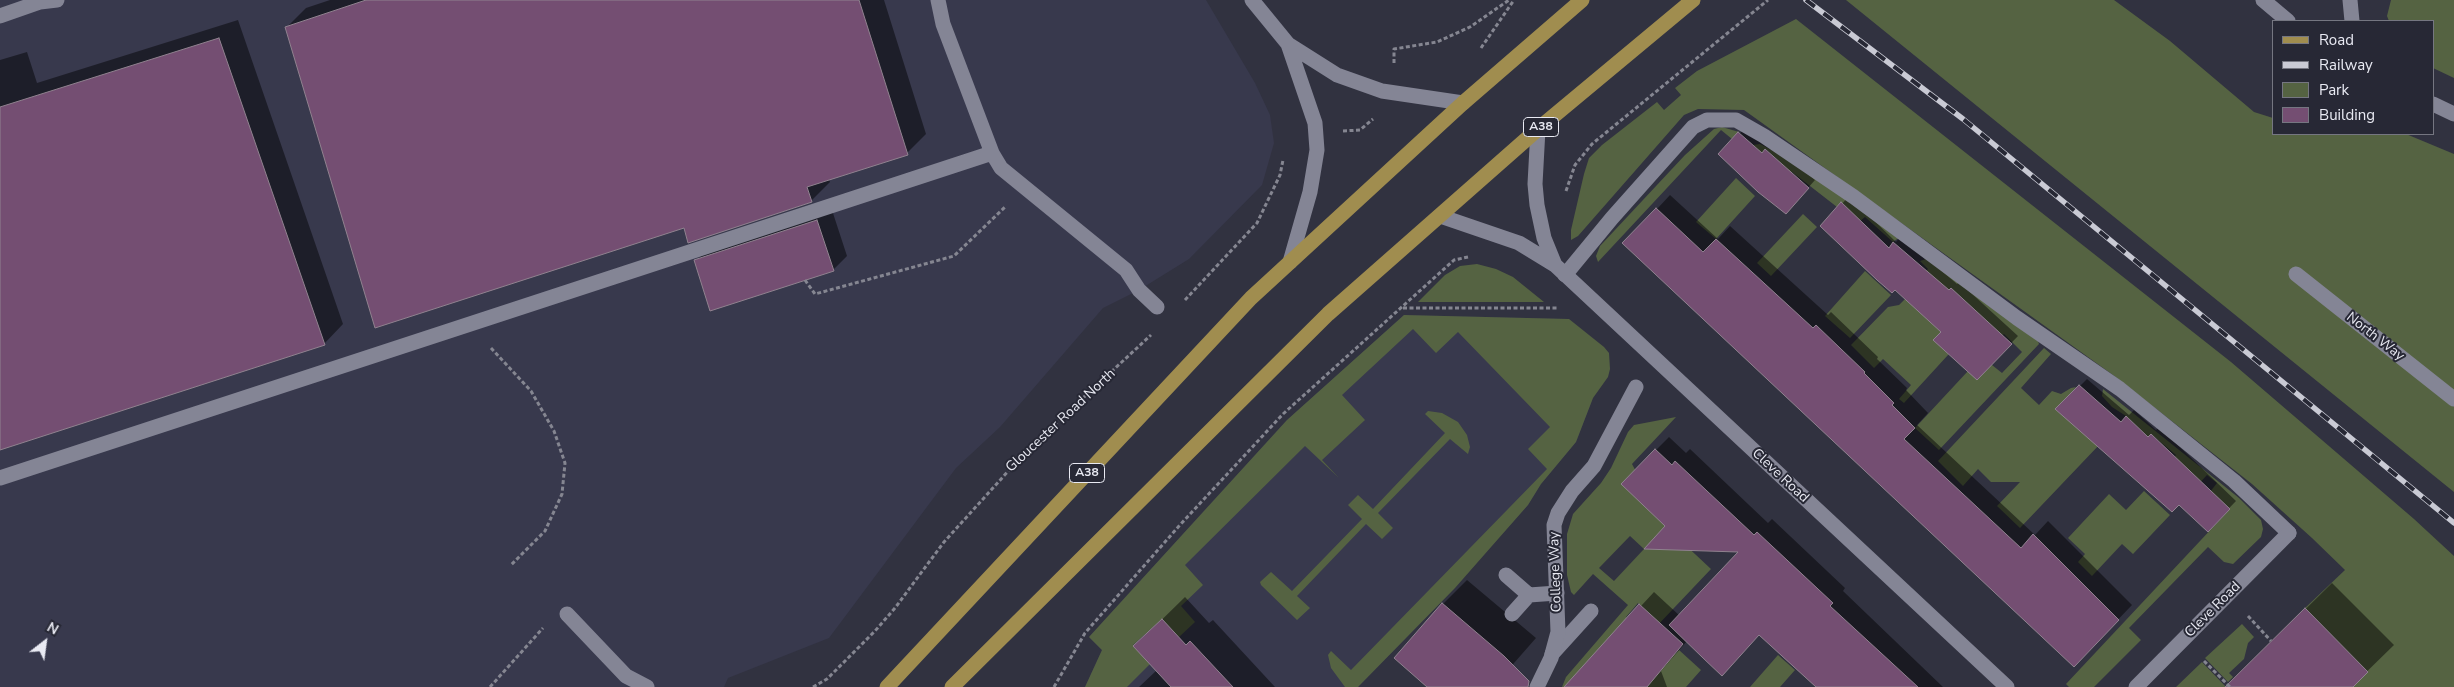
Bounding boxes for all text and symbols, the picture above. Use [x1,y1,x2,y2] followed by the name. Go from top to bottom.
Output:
[2272,20,2434,135] legend
[2319,30,2354,50] text: Road
[2319,55,2373,75] text: Railway
[2319,80,2349,100] text: Park
[2319,105,2375,125] text: Building
[1524,118,1558,136] road number: A38
[2343,309,2407,365] street label: North Way
[1003,366,1119,476] street label: Gloucester Road North
[1748,445,1812,507] street label: Cleve Road
[1070,463,1104,482] road number: A38
[1546,531,1566,613] street label: College Way
[2182,579,2244,641] street label: Cleve Road
[20,617,70,667] north arrow
[43,618,62,639] text: N

